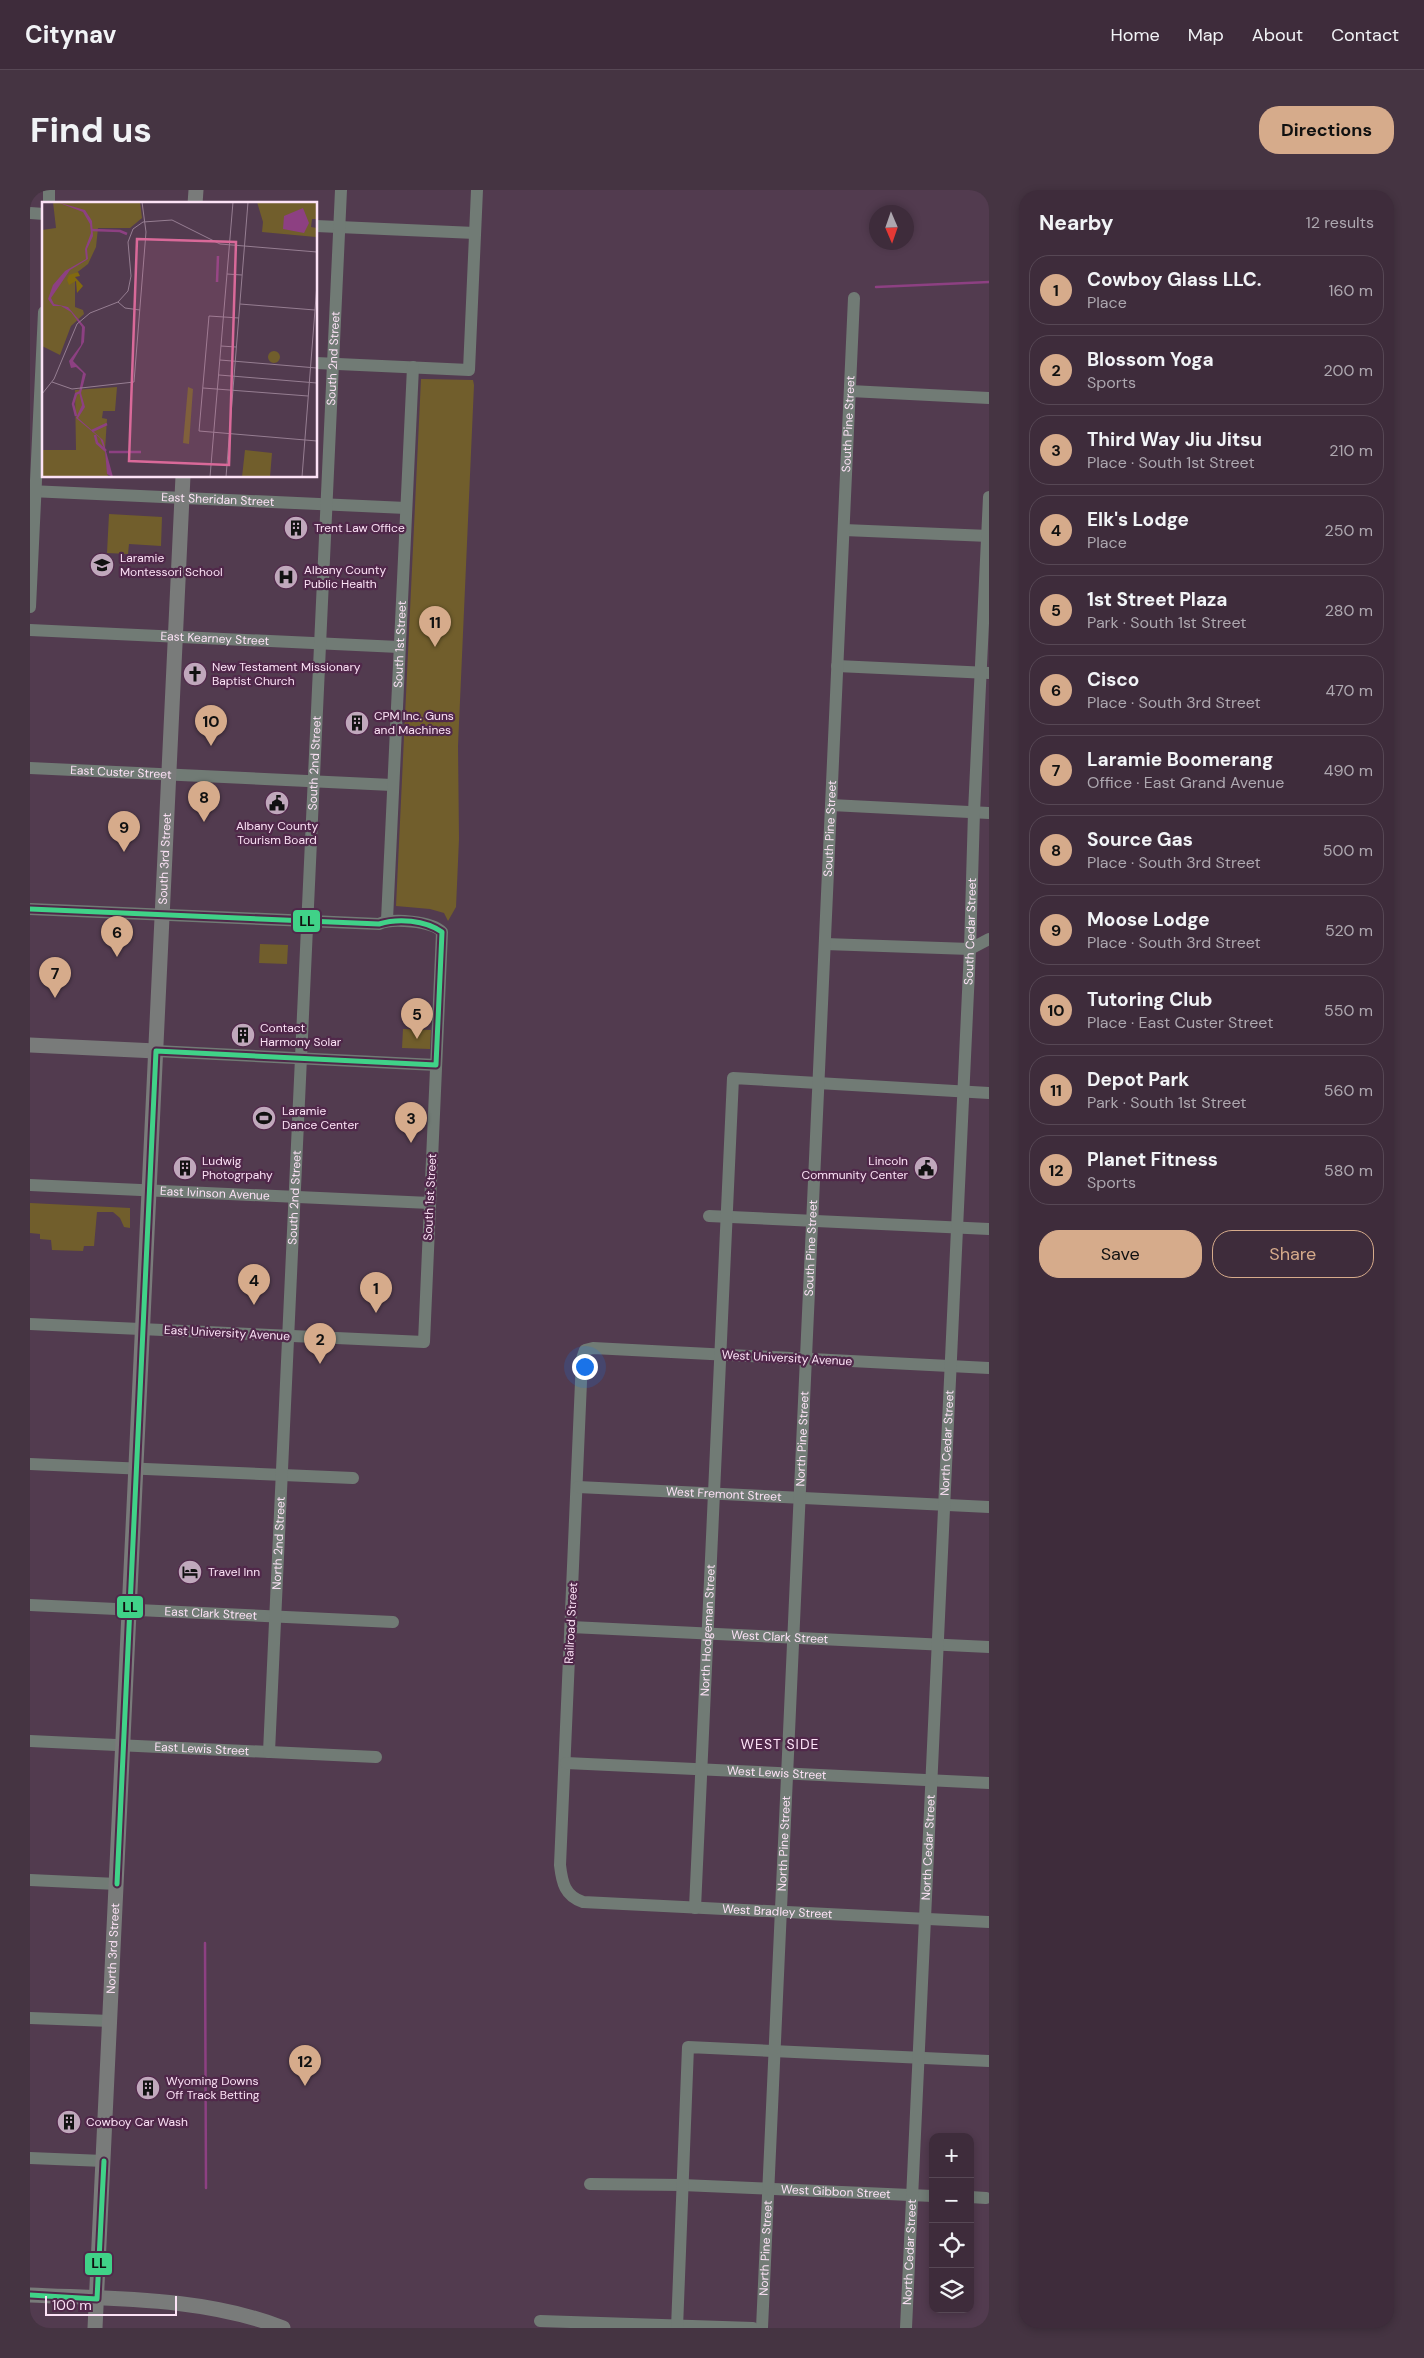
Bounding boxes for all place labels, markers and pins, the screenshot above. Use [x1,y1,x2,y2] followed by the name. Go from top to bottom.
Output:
[283,515,309,541] building icon: Trent Law Office
[314,520,405,536] place label: Trent Law Office
[120,550,223,580] place label: Laramie Montessori School
[89,552,115,578] school or university icon: Laramie Montessori School
[304,562,386,592] place label: Albany County Public Health
[273,564,299,590] hospital icon: Albany County Public Health
[419,606,451,647] pin: 11
[212,659,361,689] place label: New Testament Missionary Baptist Church
[182,661,208,687] church icon: New Testament Missionary Baptist Church
[195,705,227,746] pin: 10
[374,708,454,738] place label: CPM Inc. Guns and Machines
[344,710,370,736] building icon: CPM Inc. Guns and Machines
[188,781,220,822] pin: 8
[264,790,290,816] public building icon: Albany County Tourism Board
[108,811,140,852] pin: 9
[236,818,318,848] place label: Albany County Tourism Board
[101,916,133,957] pin: 6
[39,957,71,998] pin: 7
[401,998,433,1039] pin: 5
[260,1020,342,1050] place label: Contact Harmony Solar
[230,1022,256,1048] building icon: Contact Harmony Solar
[395,1102,427,1143] pin: 3
[282,1103,359,1133] place label: Laramie Dance Center
[251,1105,277,1131] sports icon: Laramie Dance Center
[202,1153,273,1183] place label: Ludwig Photogrpahy
[802,1153,909,1183] place label: Lincoln Community Center
[172,1155,198,1181] building icon: Ludwig Photogrpahy
[913,1155,939,1181] public building icon: Lincoln Community Center
[238,1264,270,1305] pin: 4
[360,1272,392,1313] pin: 1
[304,1323,336,1364] pin: 2
[177,1559,203,1585] hotel icon: Travel Inn
[208,1564,260,1580] place label: Travel Inn
[289,2045,321,2086] pin: 12
[166,2073,260,2103] place label: Wyoming Downs Off Track Betting
[135,2075,161,2101] building icon: Wyoming Downs Off Track Betting
[56,2109,82,2135] building icon: Cowboy Car Wash
[86,2114,188,2130] place label: Cowboy Car Wash

